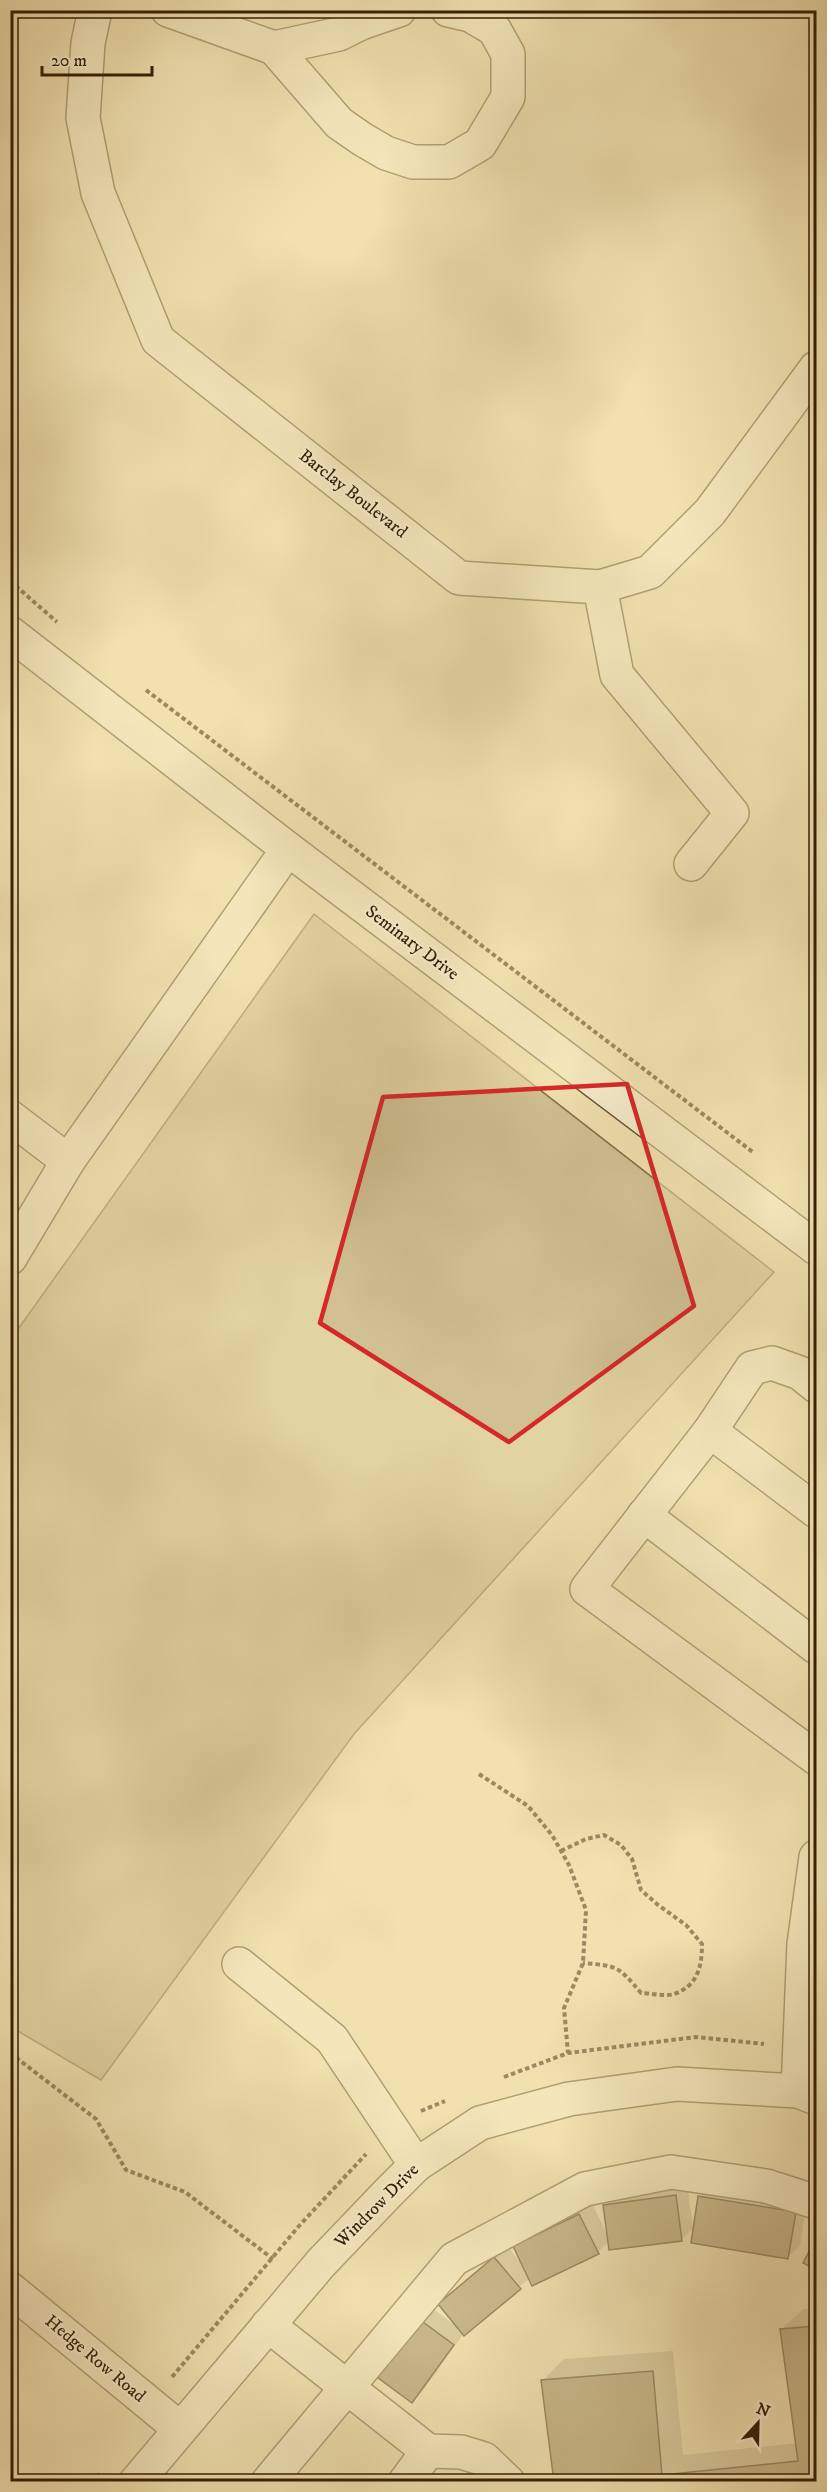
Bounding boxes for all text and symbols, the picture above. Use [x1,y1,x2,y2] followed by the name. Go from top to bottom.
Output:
[42,39,152,77] scale bar
[51,50,87,72] text: 20 m
[294,445,412,543] street label: Barclay Boulevard
[361,901,463,985] street label: Seminary Drive
[330,2159,424,2253] street label: Windrow Drive
[40,2311,150,2407] street label: Hedge Row Road
[728,2393,788,2453] north arrow
[753,2398,773,2422] text: N

